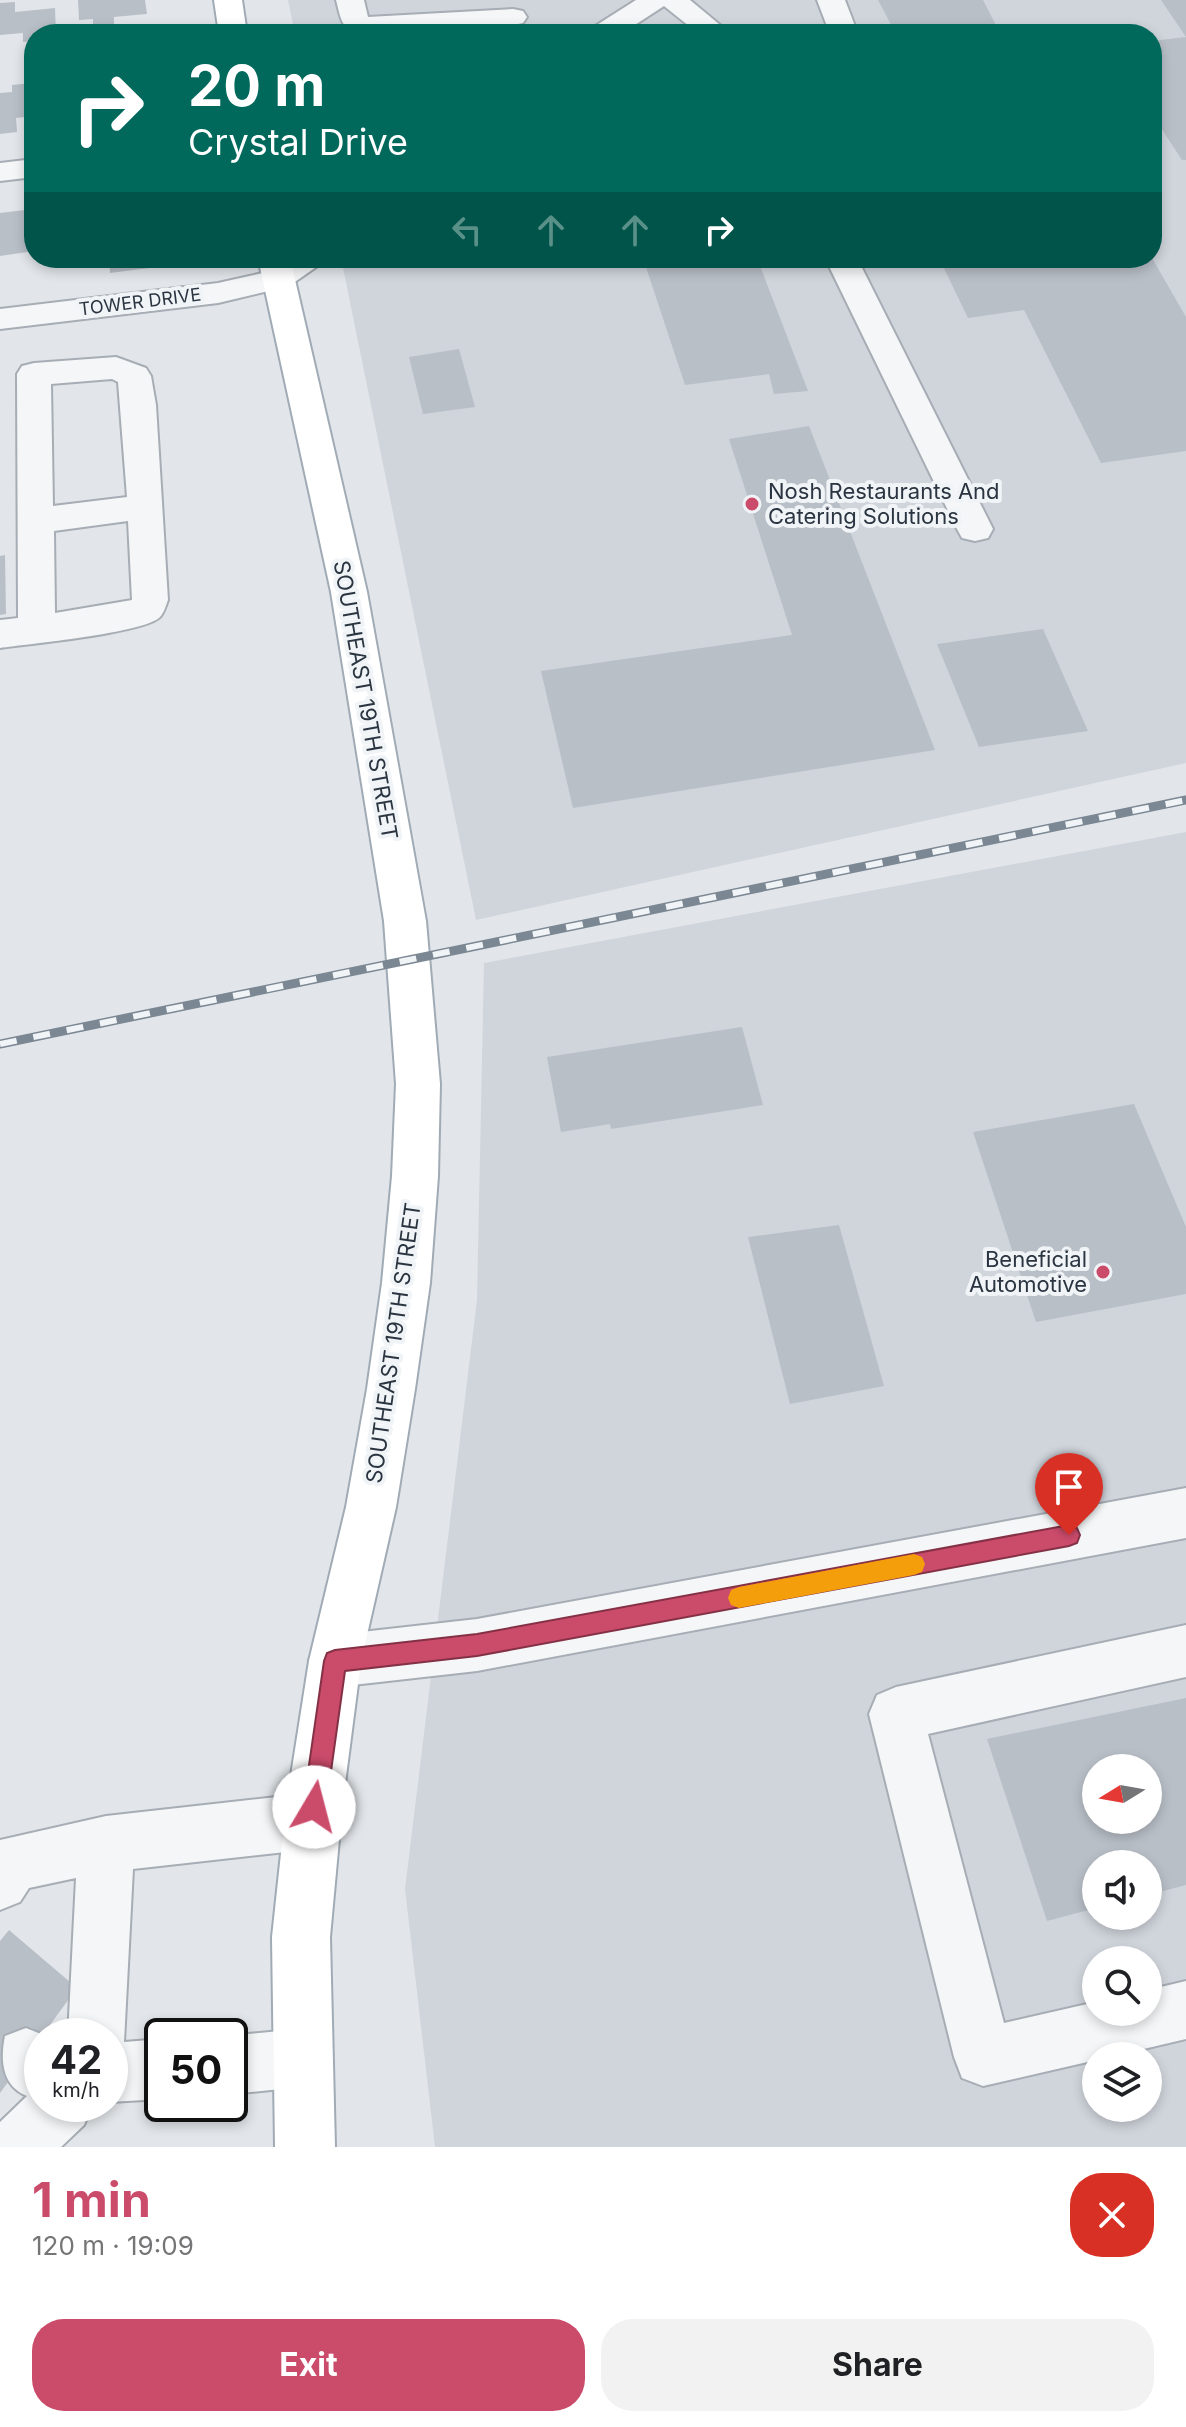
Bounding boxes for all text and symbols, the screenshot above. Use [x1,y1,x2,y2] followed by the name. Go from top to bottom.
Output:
[188,52,325,120] text: 20 m
[56,56,160,160] icon: right
[188,120,408,164] text: Crystal Drive
[445,208,489,252] icon: left
[529,208,573,252] icon: ahead
[613,208,657,252] icon: ahead
[697,208,741,252] icon: right
[78,284,202,319] street label: TOWER DRIVE
[768,478,1000,529] place label: Nosh Restaurants And Catering Solutions
[743,495,761,513] marker: Nosh Restaurants And Catering Solutions
[329,558,403,842] street label: SOUTHEAST 19TH STREET
[360,1201,426,1485] street label: SOUTHEAST 19TH STREET
[969,1246,1087,1297] place label: Beneficial Automotive
[1094,1263,1112,1281] marker: Beneficial Automotive
[1035,1453,1103,1535] pin
[1047,1465,1091,1509] icon: arrive
[1082,1754,1162,1834] north arrow
[1082,1754,1162,2122] map controls
[272,1765,356,1849] position arrow
[1082,1850,1162,1930] button: sound
[1082,1946,1162,2026] button: search
[144,2018,248,2122] speed limit sign: 50
[50,2035,102,2084] text: 42
[1082,2042,1162,2122] button: layers
[52,2078,100,2102] text: km/h
[32,2170,151,2229] text: 1 min
[1070,2173,1154,2257] button: close
[32,2230,194,2261] text: 120 m · 19:09
[32,2319,585,2411] button: Exit
[601,2319,1154,2411] button: Share

